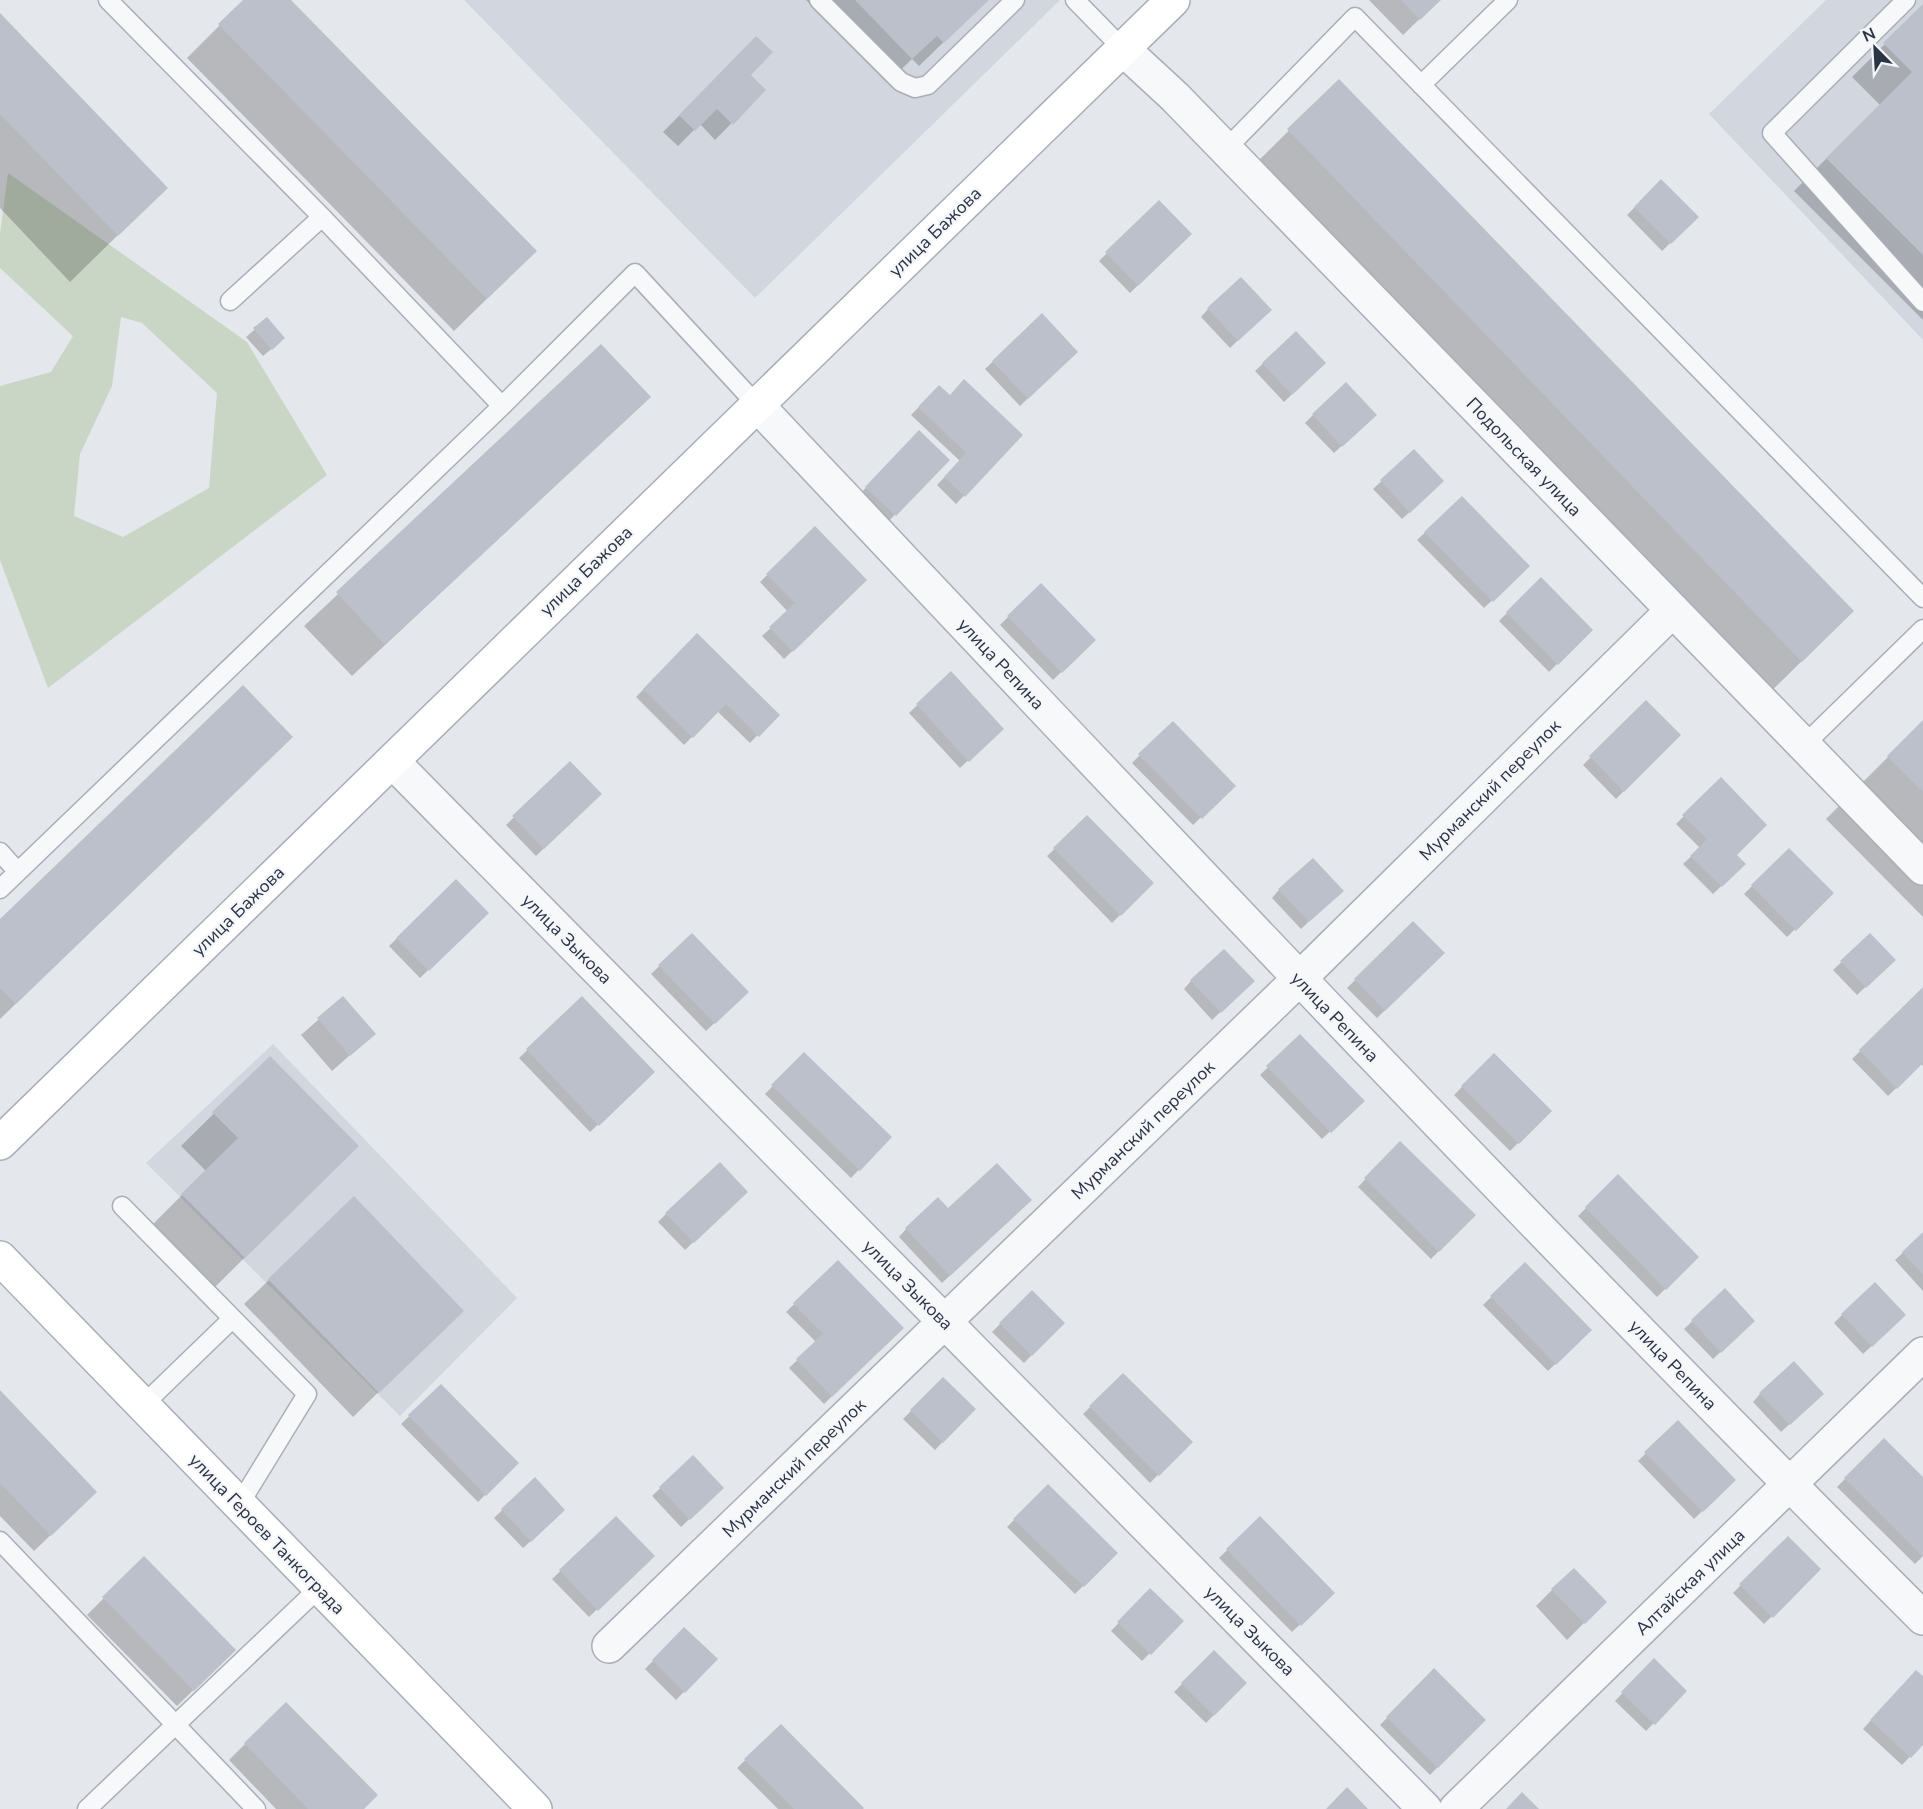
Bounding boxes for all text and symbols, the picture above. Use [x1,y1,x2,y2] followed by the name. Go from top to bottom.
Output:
[1845,18,1905,78] north arrow
[1859,23,1879,48] text: N
[883,182,987,282] street label: улица Бажова
[1461,392,1587,522] street label: Подольская улица
[534,521,638,621] street label: улица Бажова
[952,613,1050,715] street label: улица Репина
[1414,714,1566,866] street label: Мурманский переулок
[186,861,290,961] street label: улица Бажова
[517,889,617,989] street label: улица Зыкова
[1286,967,1384,1067] street label: улица Репина
[1066,1055,1220,1205] street label: Мурманский переулок
[858,1235,958,1335] street label: улица Зыкова
[1624,1315,1722,1415] street label: улица Репина
[717,1393,871,1543] street label: Мурманский переулок
[184,1448,350,1620] street label: улица Героев Танкограда
[1630,1523,1750,1641] street label: Алтайская улица
[1200,1581,1300,1681] street label: улица Зыкова

